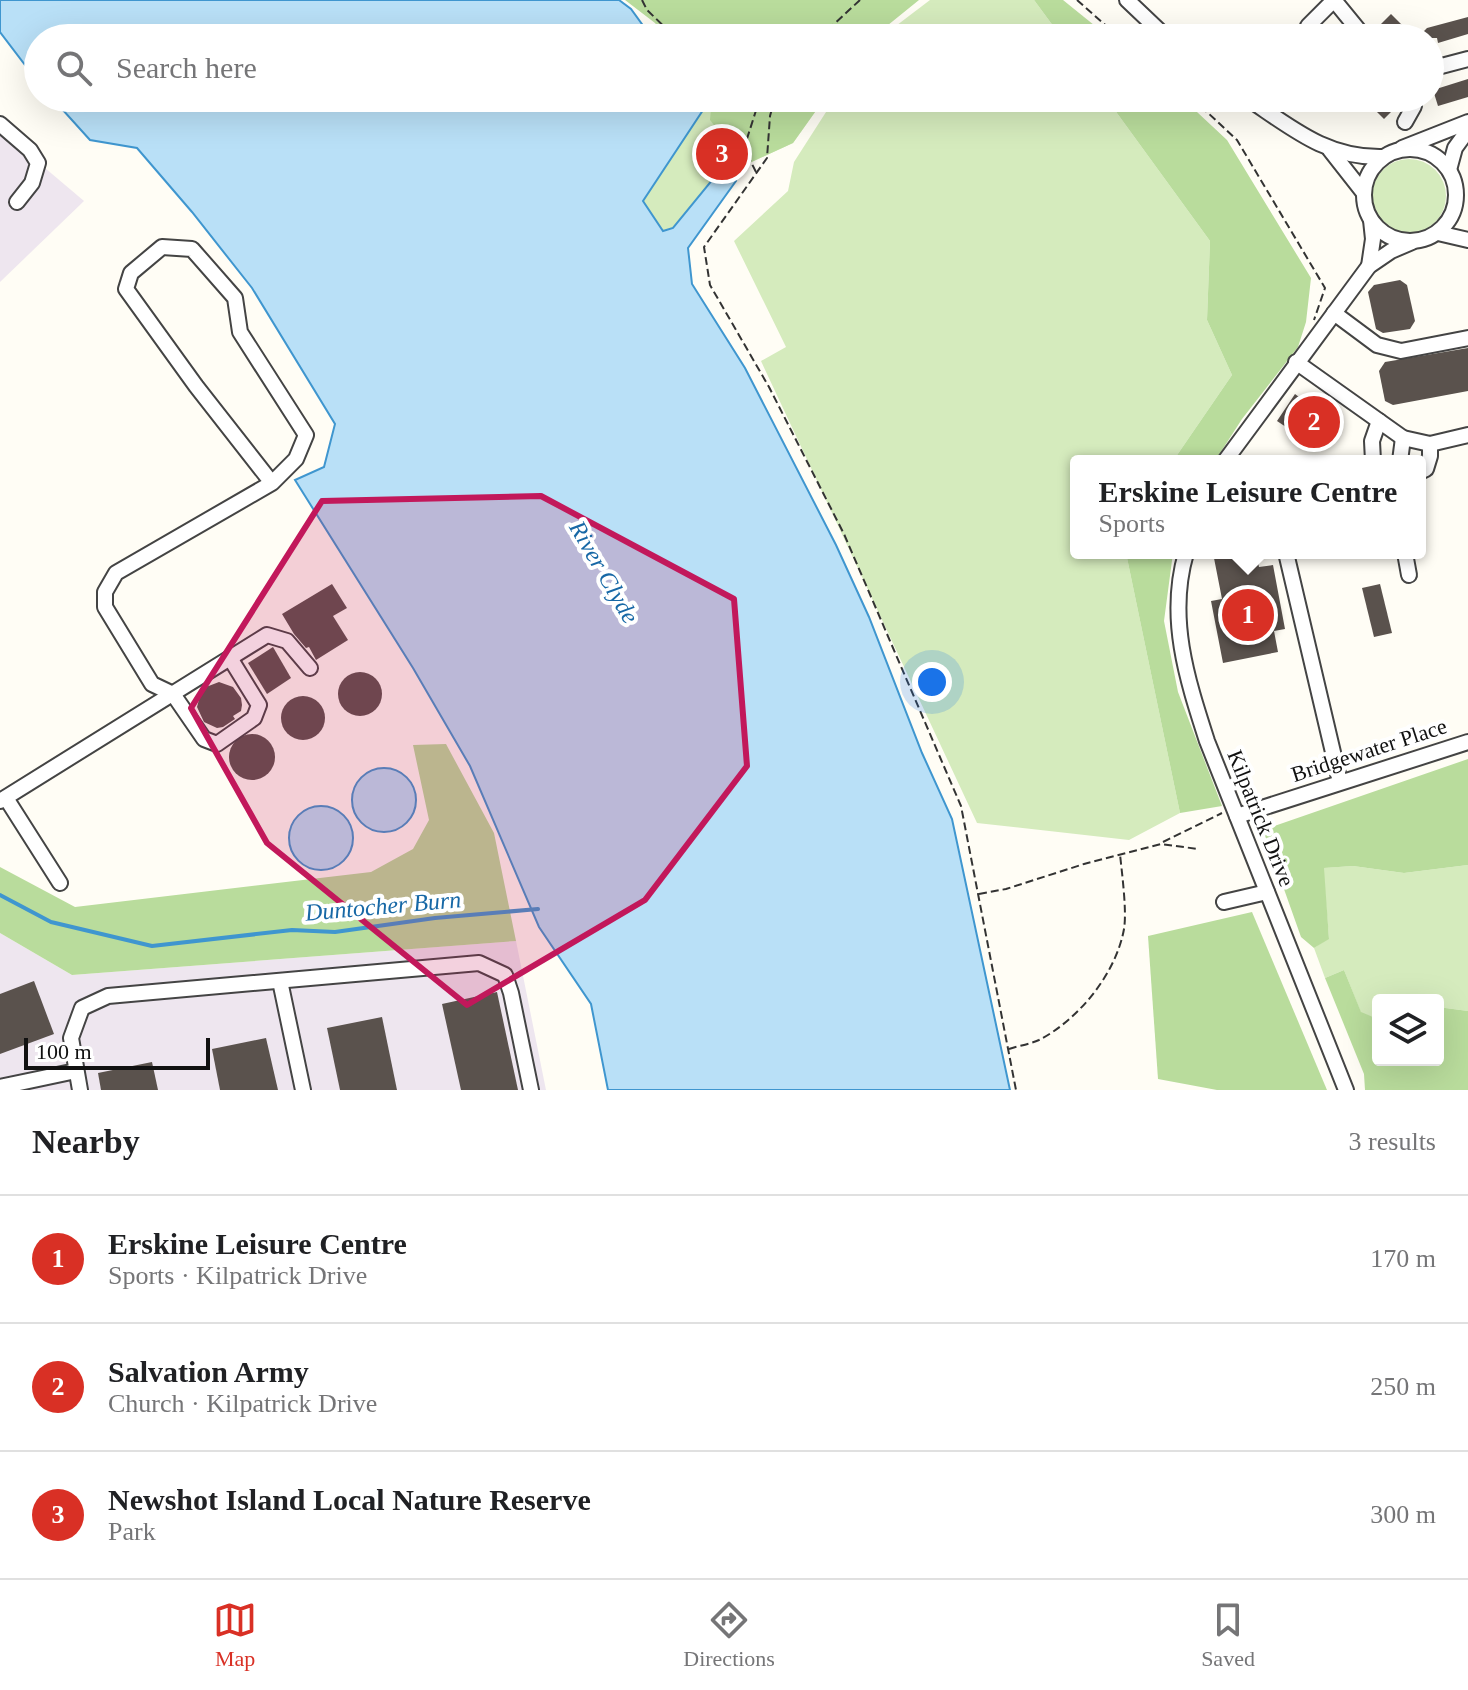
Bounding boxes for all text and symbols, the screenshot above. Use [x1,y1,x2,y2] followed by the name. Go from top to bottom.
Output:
[24,24,1444,112] search box
[52,46,96,90] icon: search
[116,51,257,84] text: Search here
[696,124,748,184] pin: 3
[1288,392,1340,452] pin: 2
[1070,455,1426,559] popup
[1099,475,1397,508] text: Erskine Leisure Centre
[1099,509,1165,538] text: Sports
[564,515,644,628] water label: River Clyde
[1222,585,1274,645] pin: 1
[912,662,952,702] your location
[1288,713,1450,787] street label: Bridgewater Place
[1222,746,1300,890] street label: Kilpatrick Drive
[303,886,462,926] water label: Duntocher Burn
[1372,994,1444,1066] map controls
[1372,994,1444,1066] button: layers
[24,1034,210,1070] scale bar
[36,1039,92,1064] text: 100 m
[32,1123,140,1160] text: Nearby
[1349,1127,1436,1156] text: 3 results
[108,1227,407,1260] text: Erskine Leisure Centre
[52,1244,65,1273] text: 1
[1370,1244,1436,1273] text: 170 m
[108,1261,367,1290] text: Sports · Kilpatrick Drive
[108,1355,309,1388] text: Salvation Army
[52,1372,65,1401] text: 2
[1370,1372,1436,1401] text: 250 m
[108,1389,377,1418] text: Church · Kilpatrick Drive
[108,1483,591,1516] text: Newshot Island Local Nature Reserve
[52,1500,65,1529] text: 3
[1370,1500,1436,1529] text: 300 m
[108,1517,156,1546] text: Park
[213,1598,257,1672] tab: Map
[683,1598,775,1672] tab: Directions
[1201,1598,1255,1672] tab: Saved

